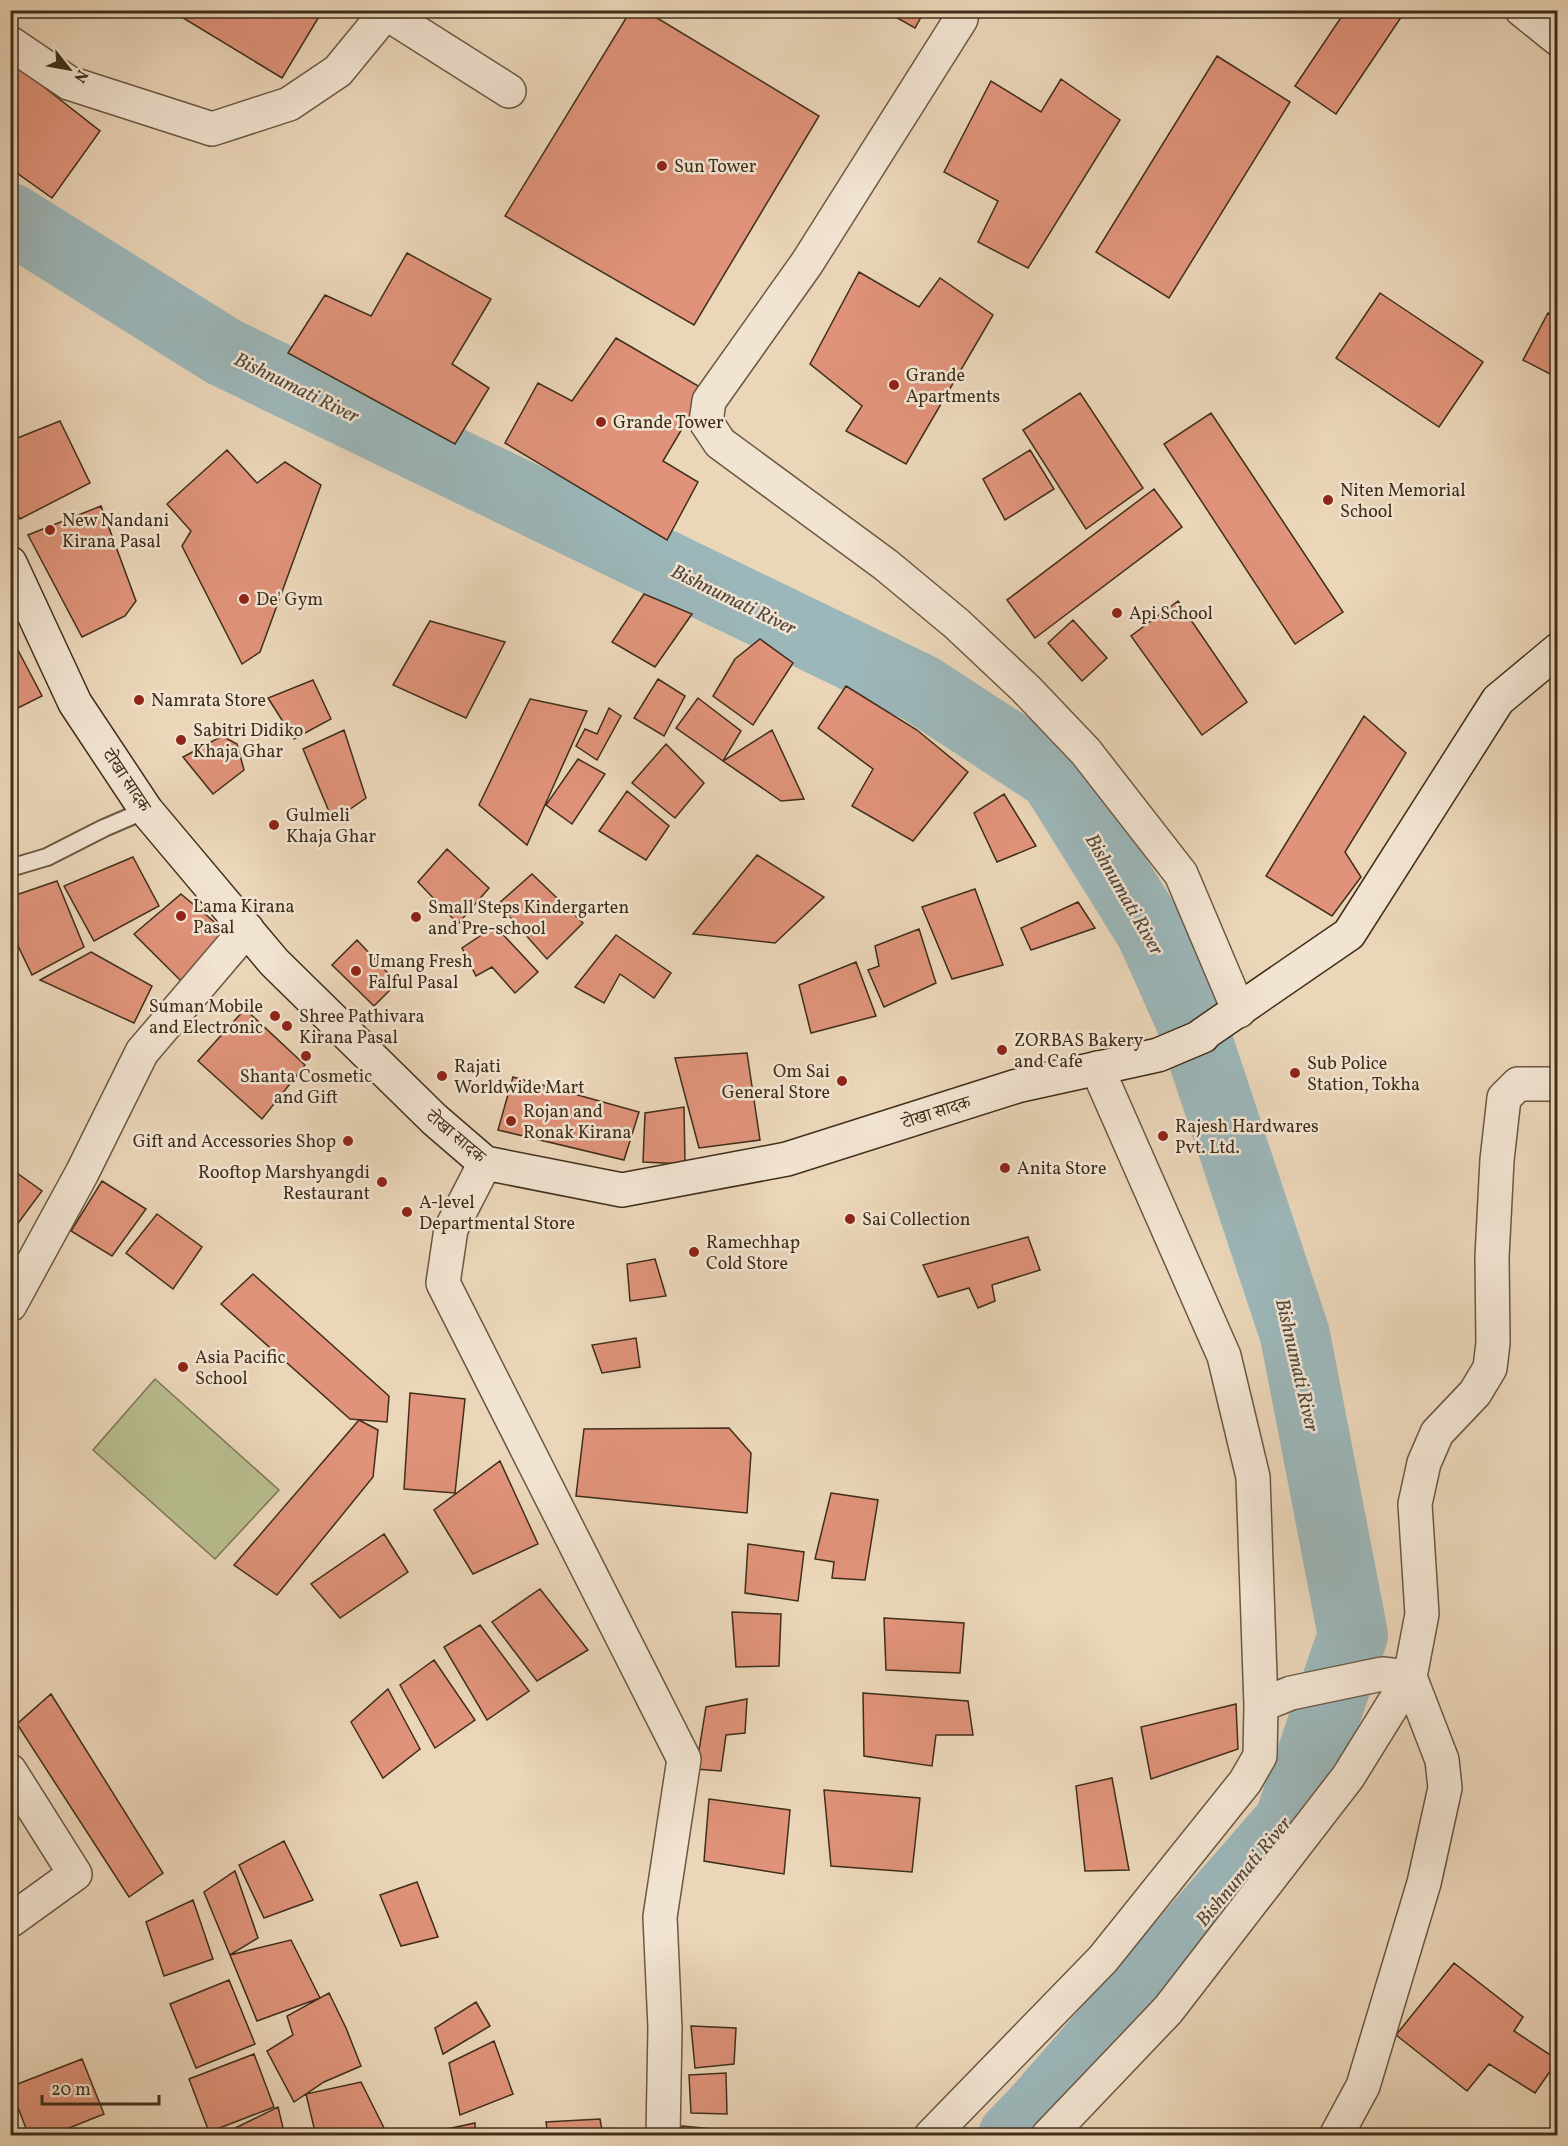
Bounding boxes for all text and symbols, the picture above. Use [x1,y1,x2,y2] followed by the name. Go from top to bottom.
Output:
[39,39,99,99] north arrow
[68,65,93,87] text: N
[674,155,757,180] place label: Sun Tower
[655,159,669,173] marker: Sun Tower
[229,346,364,431] water label: Bishnumati River
[906,364,1000,410] place label: Grande Apartments
[887,378,901,392] marker: Grande Apartments
[613,411,724,436] place label: Grande Tower
[594,415,608,429] marker: Grande Tower
[1340,479,1466,525] place label: Niten Memorial School
[1321,493,1335,507] marker: Niten Memorial School
[62,509,169,555] place label: New Nandani Kirana Pasal
[43,523,57,537] marker: New Nandani Kirana Pasal
[666,558,801,643] water label: Bishnumati River
[256,588,323,613] place label: De' Gym
[237,592,251,606] marker: De' Gym
[1129,602,1213,627] place label: Api School
[1110,606,1124,620] marker: Api School
[151,689,266,714] place label: Namrata Store
[132,693,146,707] marker: Namrata Store
[193,719,303,765] place label: Sabitri Didiko Khaja Ghar
[174,733,188,747] marker: Sabitri Didiko Khaja Ghar
[95,743,157,818] street label: टोखा सादक
[286,804,376,850] place label: Gulmeli Khaja Ghar
[267,818,281,832] marker: Gulmeli Khaja Ghar
[1077,829,1170,961] water label: Bishnumati River
[193,895,294,941] place label: Lama Kirana Pasal
[428,896,629,942] place label: Small Steps Kindergarten and Pre-school
[174,909,188,923] marker: Lama Kirana Pasal
[409,910,423,924] marker: Small Steps Kindergarten and Pre-school
[368,950,473,996] place label: Umang Fresh Falful Pasal
[349,964,363,978] marker: Umang Fresh Falful Pasal
[149,995,263,1041] place label: Suman Mobile and Electronic
[299,1005,424,1051] place label: Shree Pathivara Kirana Pasal
[268,1009,282,1023] marker: Suman Mobile and Electronic
[280,1019,294,1033] marker: Shree Pathivara Kirana Pasal
[1014,1029,1144,1075] place label: ZORBAS Bakery and Cafe
[995,1043,1009,1057] marker: ZORBAS Bakery and Cafe
[299,1049,313,1063] marker: Shanta Cosmetic and Gift
[1307,1052,1420,1098] place label: Sub Police Station, Tokha
[454,1055,584,1101] place label: Rajati Worldwide Mart
[722,1060,830,1106] place label: Om Sai General Store
[240,1065,372,1111] place label: Shanta Cosmetic and Gift
[1288,1066,1302,1080] marker: Sub Police Station, Tokha
[435,1069,449,1083] marker: Rajati Worldwide Mart
[835,1074,849,1088] marker: Om Sai General Store
[898,1090,975,1137] street label: टोखा सादक
[523,1100,632,1146] place label: Rojan and Ronak Kirana
[419,1104,491,1170] street label: टोखा सादक
[504,1114,518,1128] marker: Rojan and Ronak Kirana
[1175,1115,1319,1161] place label: Rajesh Hardwares Pvt. Ltd.
[1156,1129,1170,1143] marker: Rajesh Hardwares Pvt. Ltd.
[133,1130,336,1155] place label: Gift and Accessories Shop
[341,1134,355,1148] marker: Gift and Accessories Shop
[1017,1157,1106,1182] place label: Anita Store
[198,1161,370,1207] place label: Rooftop Marshyangdi Restaurant
[998,1161,1012,1175] marker: Anita Store
[375,1175,389,1189] marker: Rooftop Marshyangdi Restaurant
[419,1191,575,1237] place label: A-level Departmental Store
[400,1205,414,1219] marker: A-level Departmental Store
[862,1208,971,1233] place label: Sai Collection
[843,1212,857,1226] marker: Sai Collection
[706,1231,800,1277] place label: Ramechhap Cold Store
[687,1245,701,1259] marker: Ramechhap Cold Store
[1267,1296,1325,1435] water label: Bishnumati River
[195,1346,286,1392] place label: Asia Pacific School
[176,1360,190,1374] marker: Asia Pacific School
[1190,1811,1299,1933] water label: Bishnumati River
[42,2068,159,2106] scale bar
[51,2078,91,2103] text: 20 m

